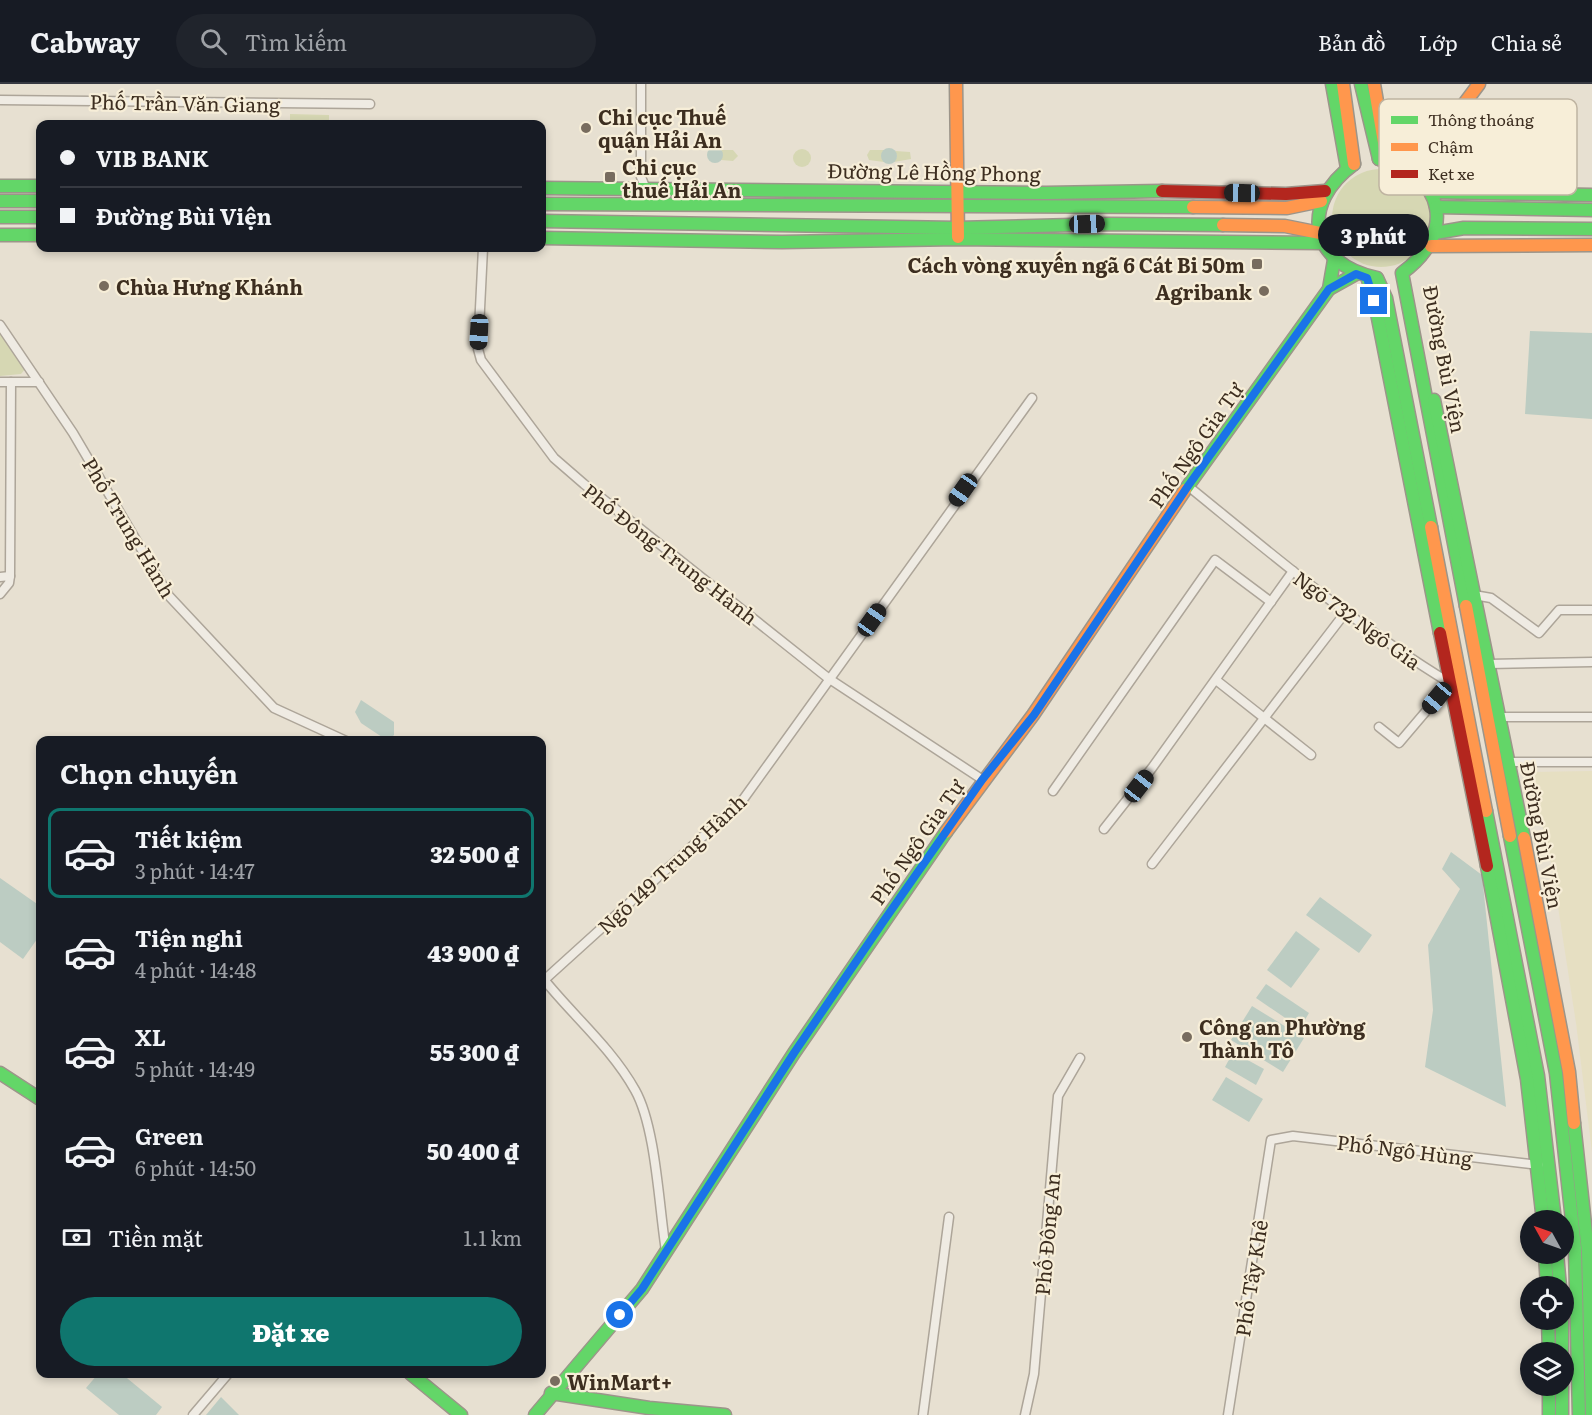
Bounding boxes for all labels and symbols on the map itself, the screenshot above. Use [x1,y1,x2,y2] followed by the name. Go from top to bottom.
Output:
[89,85,281,119] street label: Phố Trần Văn Giang
[1379,99,1577,195] legend
[598,101,726,154] place label: Chi cục Thuế quận Hải An
[1428,107,1534,131] text: Thông thoáng
[579,121,593,135] marker: Chi cục Thuế quận Hải An
[1428,134,1474,158] text: Chậm
[622,151,741,204] place label: Chi cục thuế Hải An
[827,154,1042,188] street label: Đường Lê Hồng Phong
[1428,161,1475,185] text: Kẹt xe
[603,170,617,184] marker: Chi cục thuế Hải An
[1224,184,1260,202] car
[1069,214,1105,234] car
[1318,214,1430,256] callout: 3 phút
[908,249,1245,279] place label: Cách vòng xuyến ngã 6 Cát Bi 50m
[1250,257,1264,271] marker: Cách vòng xuyến ngã 6 Cát Bi 50m
[116,271,303,301] place label: Chùa Hưng Khánh
[1155,276,1253,306] place label: Agribank
[97,279,111,293] marker: Chùa Hưng Khánh
[1417,283,1475,435] street label: Đường Bùi Viện
[1257,284,1271,298] marker: Agribank
[1360,287,1387,314] route end
[469,314,489,350] car
[1140,375,1250,513] street label: Phố Ngô Gia Tự
[76,451,184,603] street label: Phố Trung Hành
[945,470,981,510] car
[577,475,765,631] street label: Phố Đông Trung Hành
[1288,562,1428,676] street label: Ngõ 732 Ngô Gia
[854,600,890,640] car
[1419,678,1455,718] car
[1514,759,1572,911] street label: Đường Bùi Viện
[1121,766,1157,806] car
[861,772,971,910] street label: Phố Ngô Gia Tự
[590,786,752,940] street label: Ngõ 149 Trung Hành
[1199,1011,1366,1064] place label: Công an Phường Thành Tô
[1180,1030,1194,1044] marker: Công an Phường Thành Tô
[1335,1126,1475,1172] street label: Phố Ngô Hùng
[1026,1171,1066,1297] street label: Phố Đông An
[1520,1210,1574,1264] north arrow
[1226,1217,1274,1339] street label: Phố Tây Khê
[606,1301,633,1328] route start
[567,1366,672,1396] place label: WinMart+
[548,1374,562,1388] marker: WinMart+

